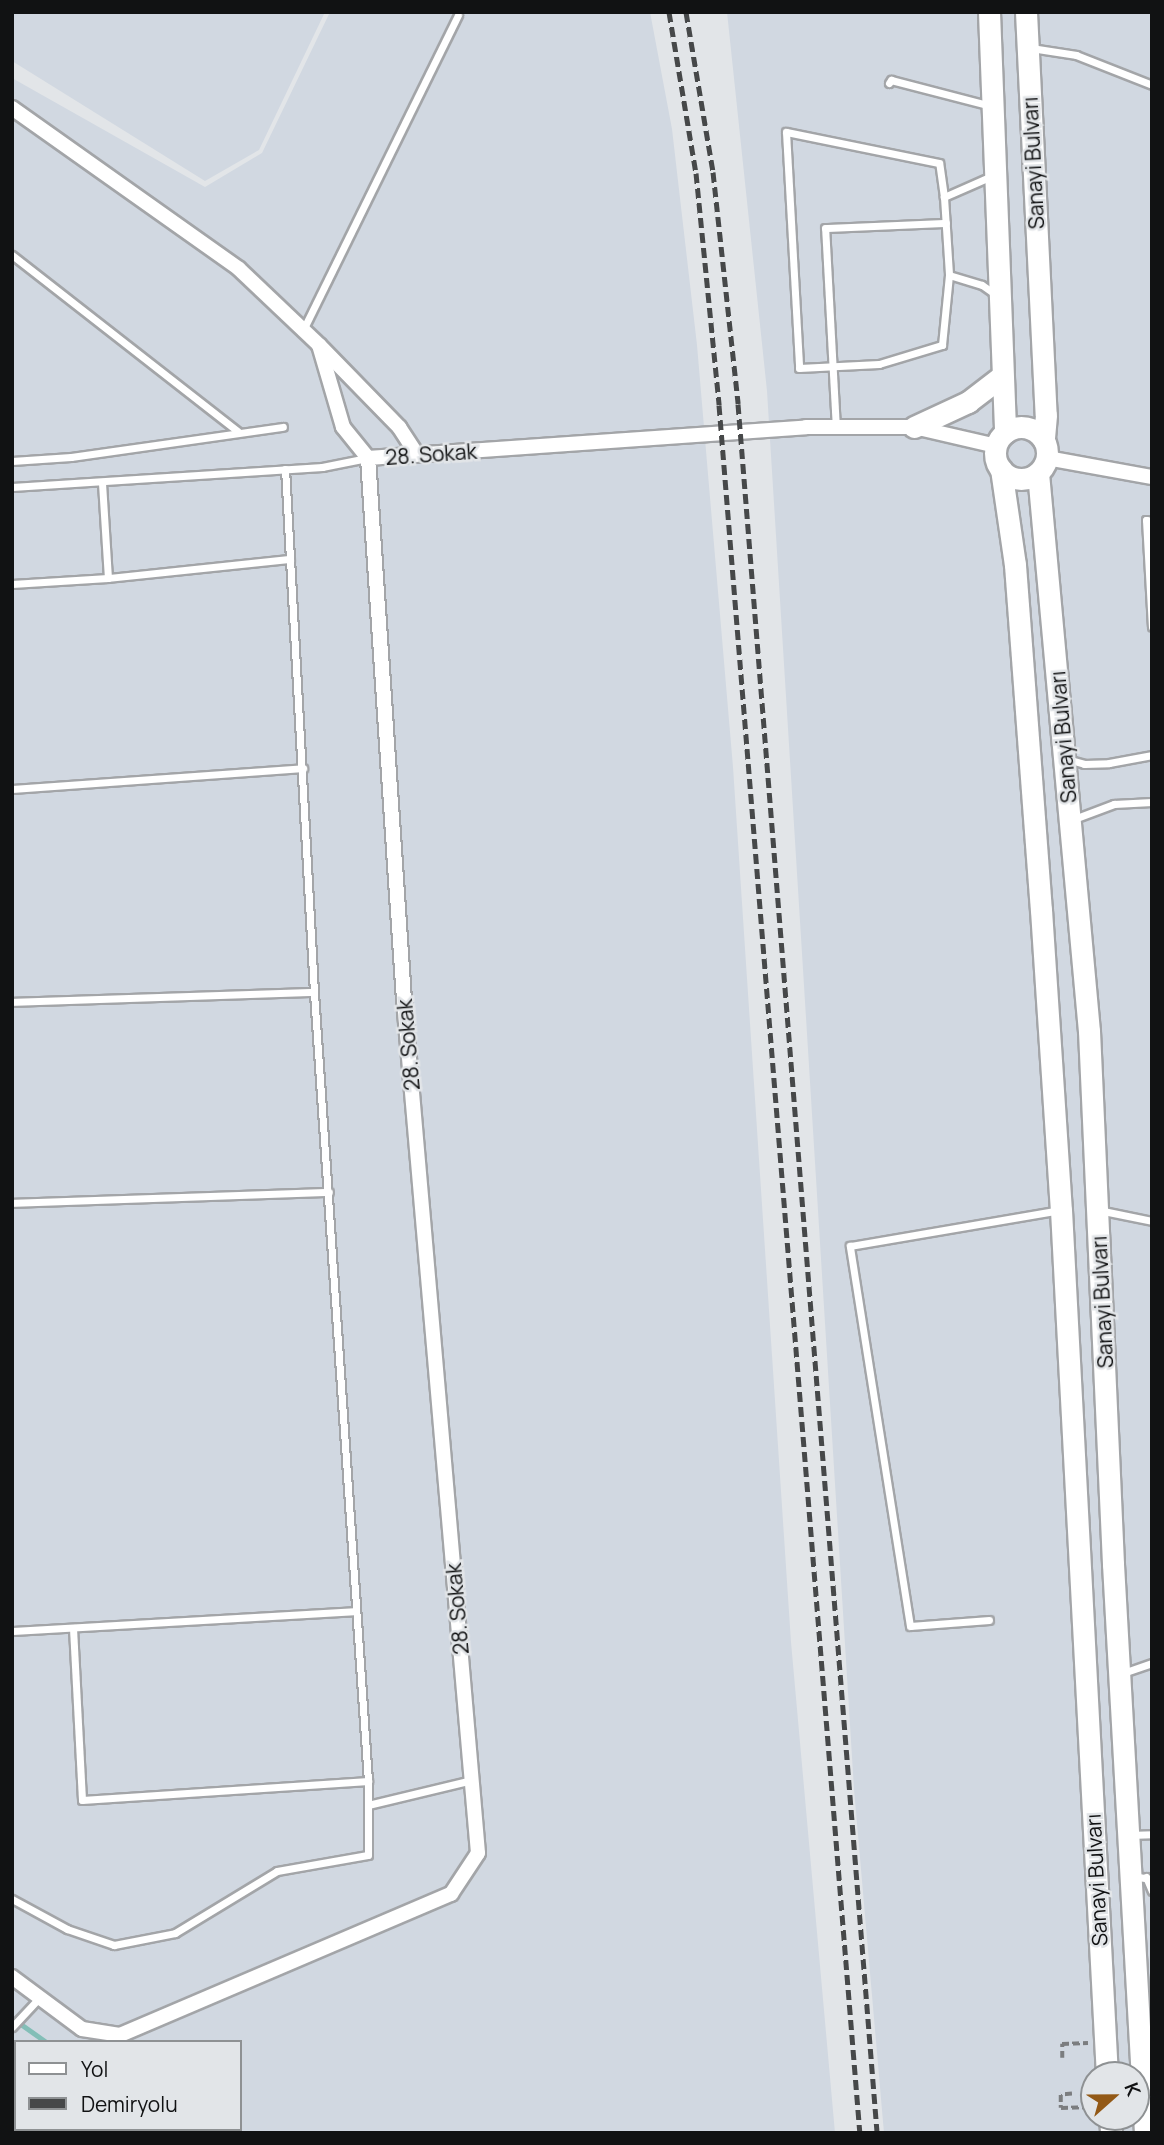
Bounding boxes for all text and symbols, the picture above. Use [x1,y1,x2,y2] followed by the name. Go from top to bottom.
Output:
[1017,96,1049,230] street label: Sanayi Bulvarı
[384,438,478,470] street label: 28. Sokak
[1045,670,1081,804] street label: Sanayi Bulvarı
[391,998,425,1092] street label: 28. Sokak
[1086,1235,1118,1369] street label: Sanayi Bulvarı
[440,1562,474,1656] street label: 28. Sokak
[1080,1813,1112,1947] street label: Sanayi Bulvarı
[14,2040,242,2131] legend
[81,2055,108,2083] text: Yol
[1080,2061,1150,2131] north arrow
[1118,2079,1147,2100] text: K
[81,2090,178,2118] text: Demiryolu

